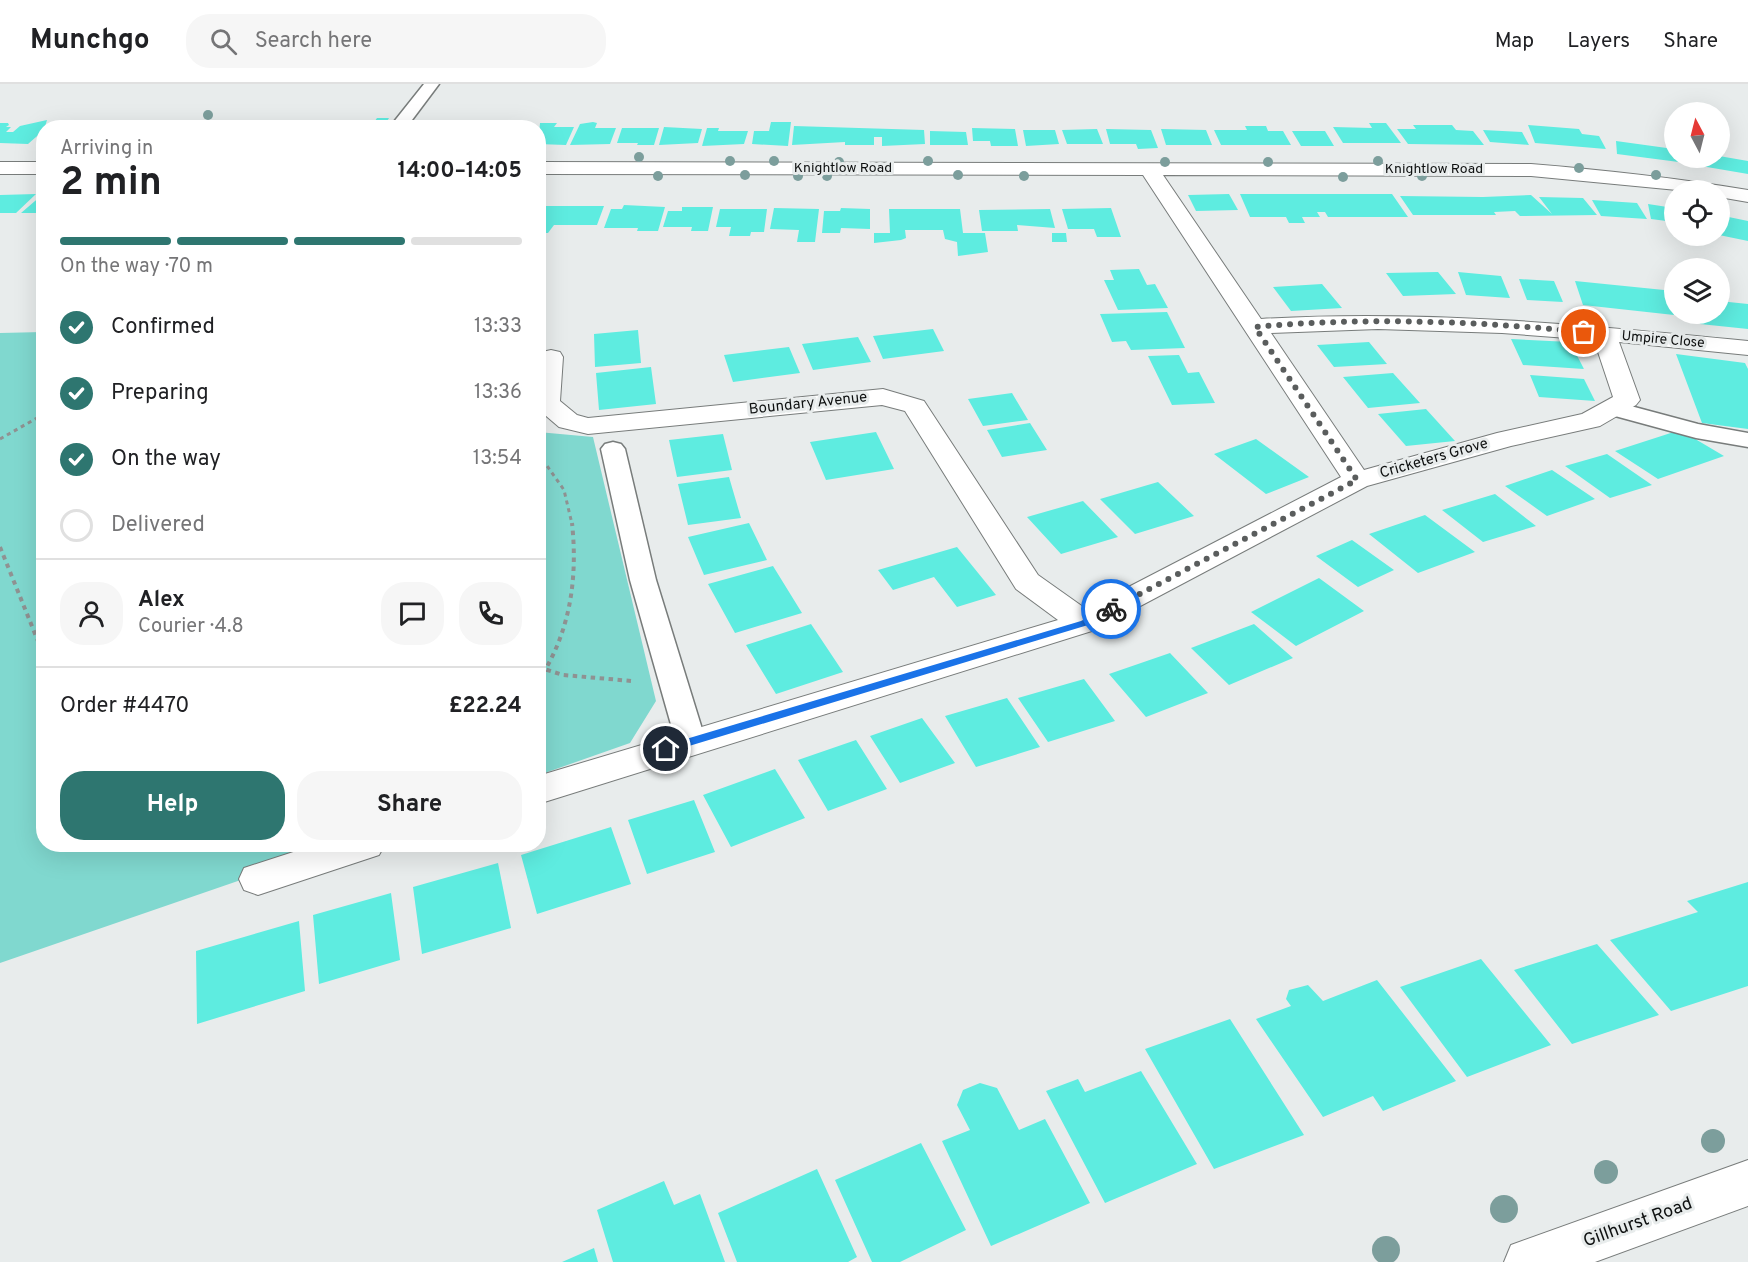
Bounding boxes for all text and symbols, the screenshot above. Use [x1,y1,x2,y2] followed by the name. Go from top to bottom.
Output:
[186,14,606,68] search box
[30,23,150,59] text: Munchgo
[207,25,240,58] icon: search
[255,28,372,55] text: Search here
[1495,28,1534,55] text: Map
[1567,28,1630,55] text: Layers
[1663,28,1718,55] text: Share
[1664,102,1730,168] north arrow
[1664,102,1730,324] map controls
[60,136,153,162] text: Arriving in
[397,158,522,185] text: 14:00–14:05
[60,160,162,209] text: 2 min
[794,160,892,177] street label: Knightlow Road
[1385,161,1483,178] street label: Knightlow Road
[1664,180,1730,246] button: locate
[60,254,213,280] text: On the way · 70 m
[1664,258,1730,324] button: layers
[1558,306,1609,357] pin
[60,311,93,344] icon: check
[111,314,215,341] text: Confirmed
[474,314,522,340] text: 13:33
[1567,315,1600,348] icon: bag
[1621,328,1705,352] street label: Umpire Close
[60,377,93,410] icon: check
[111,380,209,407] text: Preparing
[474,380,522,406] text: 13:36
[748,388,868,420] street label: Boundary Avenue
[1378,434,1490,484] street label: Cricketers Grove
[60,443,93,476] icon: check
[111,446,221,473] text: On the way
[473,446,522,472] text: 13:54
[111,512,205,539] text: Delivered
[1081,579,1141,639] courier
[60,582,123,645] button: person
[381,582,444,645] button: chat
[459,582,522,645] button: phone
[138,587,185,614] text: Alex
[1095,593,1128,626] icon: bike
[138,614,244,640] text: Courier · 4.8
[60,693,189,720] text: Order #4470
[449,693,522,720] text: £22.24
[640,723,691,774] pin
[649,732,682,765] icon: home
[60,771,285,840] button: Help
[297,771,522,840] button: Share
[1580,1193,1696,1253] street label: Gillhurst Road

